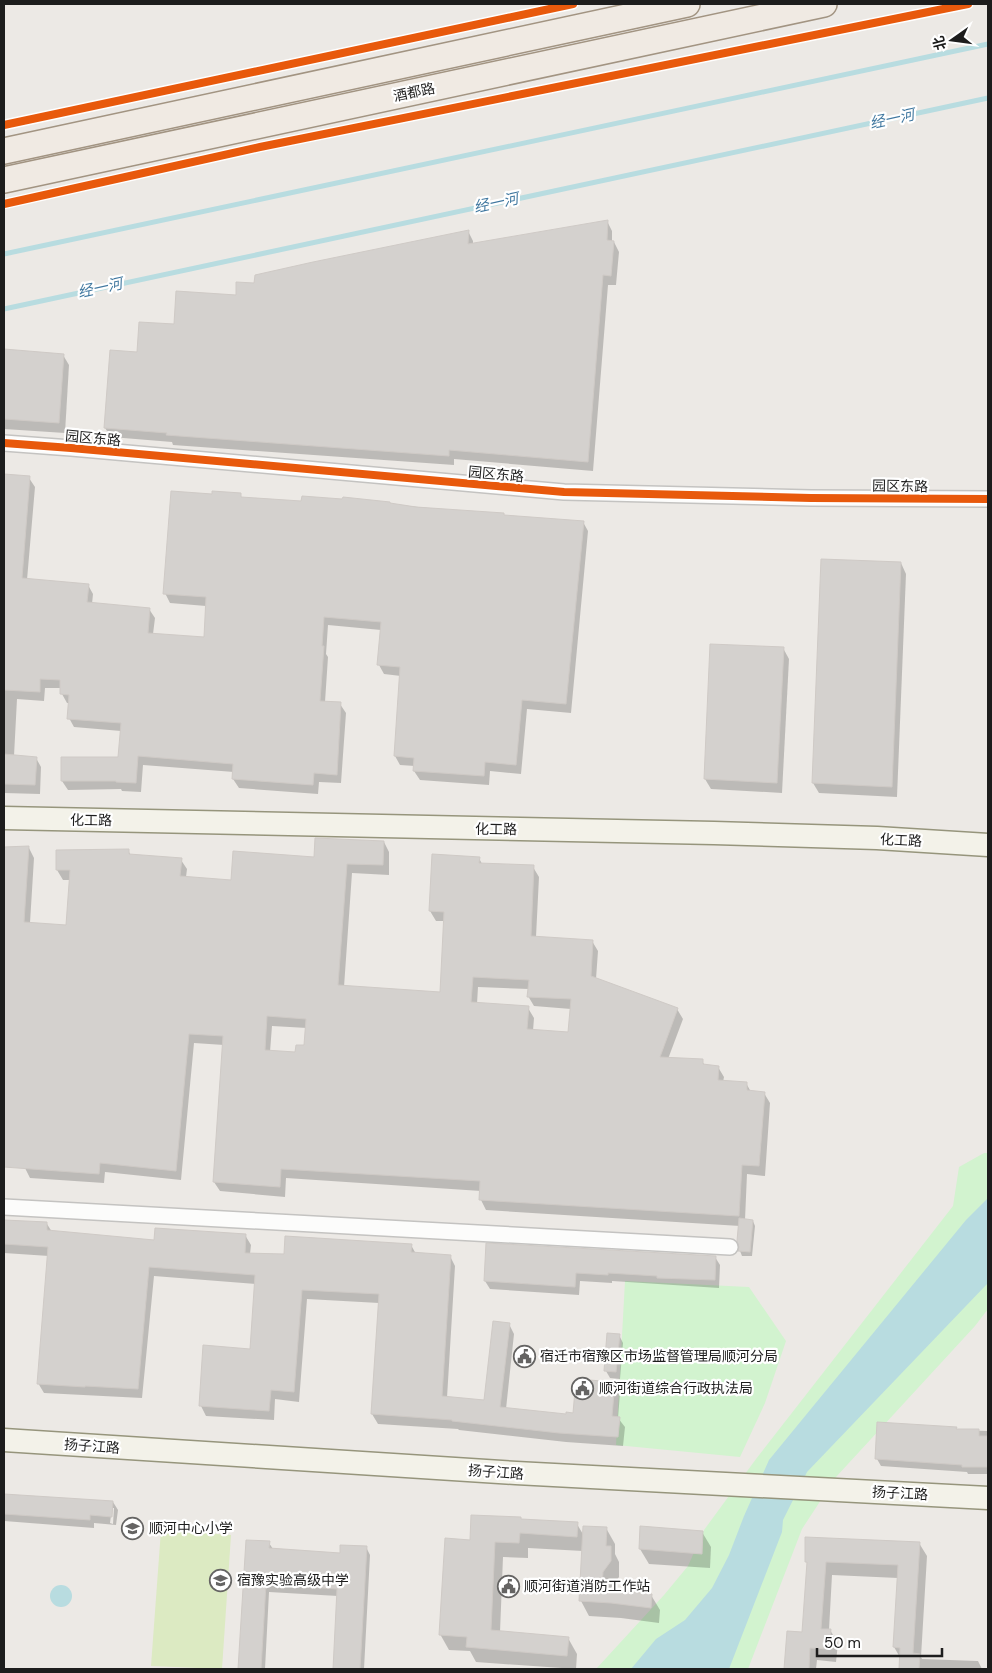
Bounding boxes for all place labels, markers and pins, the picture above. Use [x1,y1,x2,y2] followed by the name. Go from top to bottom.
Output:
[512,1344,536,1368] public building icon: 宿迁市宿豫区市场监督管理局顺河分局
[540,1347,778,1365] place label: 宿迁市宿豫区市场监督管理局顺河分局
[571,1376,595,1400] public building icon: 顺河街道综合行政执法局
[599,1379,753,1397] place label: 顺河街道综合行政执法局
[121,1516,145,1540] school or university icon: 顺河中心小学
[149,1519,233,1537] place label: 顺河中心小学
[209,1568,233,1592] school or university icon: 宿豫实验高级中学
[237,1571,349,1589] place label: 宿豫实验高级中学
[496,1574,520,1598] public building icon: 顺河街道消防工作站
[524,1577,650,1595] place label: 顺河街道消防工作站

